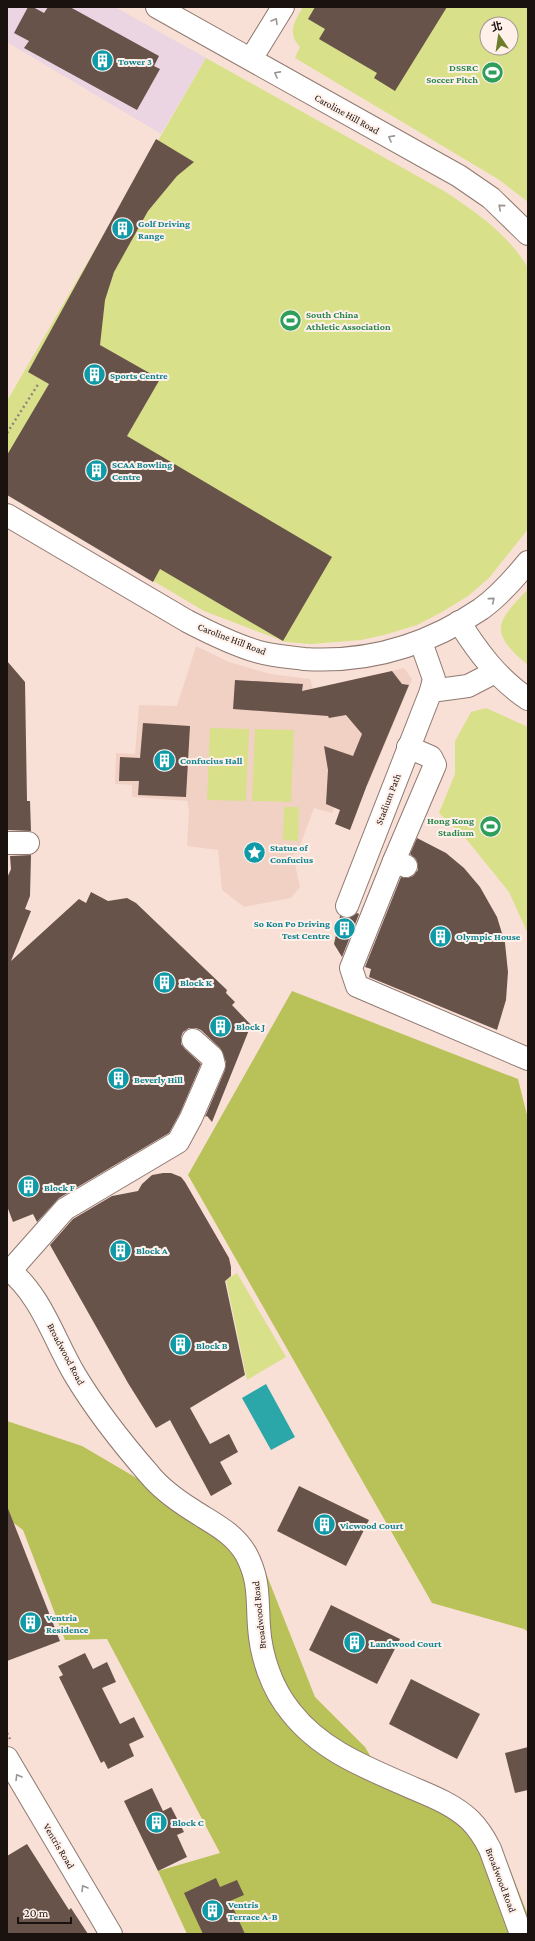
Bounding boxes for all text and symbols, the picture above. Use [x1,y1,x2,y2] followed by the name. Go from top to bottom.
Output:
[479,16,519,56] north arrow
[270,18,277,25] one-way arrow
[490,19,503,33] text: 北
[89,48,115,74] building icon: Tower 3
[118,56,152,67] place label: Tower 3
[480,60,506,86] sports icon: DSSRC Soccer Pitch
[426,62,478,85] place label: DSSRC Soccer Pitch
[274,71,281,79] one-way arrow
[313,92,382,137] street label: Caroline Hill Road
[387,135,395,143] one-way arrow
[498,204,505,211] one-way arrow
[110,216,136,242] building icon: Golf Driving Range
[138,218,190,241] place label: Golf Driving Range
[278,307,304,333] sports icon: South China Athletic Association
[305,309,391,332] place label: South China Athletic Association
[81,362,107,388] building icon: Sports Centre
[110,370,168,381] place label: Sports Centre
[83,457,109,483] building icon: SCAA Bowling Centre
[112,459,172,482] place label: SCAA Bowling Centre
[487,597,494,604] one-way arrow
[196,621,268,657] street label: Caroline Hill Road
[151,747,177,773] building icon: Confucius Hall
[180,755,243,766] place label: Confucius Hall
[373,771,403,826] street label: Stadium Path
[477,813,503,839] sports icon: Hong Kong Stadium
[427,815,475,838] place label: Hong Kong Stadium
[241,840,267,866] place icon: Statue of Confucius
[270,842,313,865] place label: Statue of Confucius
[332,916,358,942] building icon: So Kon Po Driving Test Centre
[254,918,330,941] place label: So Kon Po Driving Test Centre
[427,923,453,949] building icon: Olympic House
[456,931,521,942] place label: Olympic House
[151,969,177,995] building icon: Block K
[180,977,213,988] place label: Block K
[208,1013,234,1039] building icon: Block J
[236,1021,266,1032] place label: Block J
[105,1066,131,1092] building icon: Beverly Hill
[134,1074,183,1085] place label: Beverly Hill
[16,1174,42,1200] building icon: Block F
[44,1182,76,1193] place label: Block F
[108,1237,134,1263] building icon: Block A
[136,1245,169,1256] place label: Block A
[45,1321,87,1387] street label: Broadwood Road
[167,1332,193,1358] building icon: Block B
[196,1340,228,1351] place label: Block B
[311,1512,337,1538] building icon: Vicwood Court
[339,1520,404,1531] place label: Vicwood Court
[250,1580,268,1650] street label: Broadwood Road
[17,1610,43,1636] building icon: Ventria Residence
[45,1612,89,1635] place label: Ventria Residence
[342,1630,368,1656] building icon: Landwood Court
[370,1638,442,1649] place label: Landwood Court
[15,1774,23,1781] one-way arrow
[143,1809,169,1835] building icon: Block C
[172,1817,204,1828] place label: Block C
[41,1821,77,1871] street label: Ventris Road
[484,1846,519,1915] street label: Broadwood Road
[82,1885,89,1892] one-way arrow
[200,1897,226,1923] building icon: Ventris Terrace A-B
[18,1899,71,1925] scale bar
[227,1899,278,1922] place label: Ventris Terrace A-B
[24,1906,49,1920] text: 20 m

